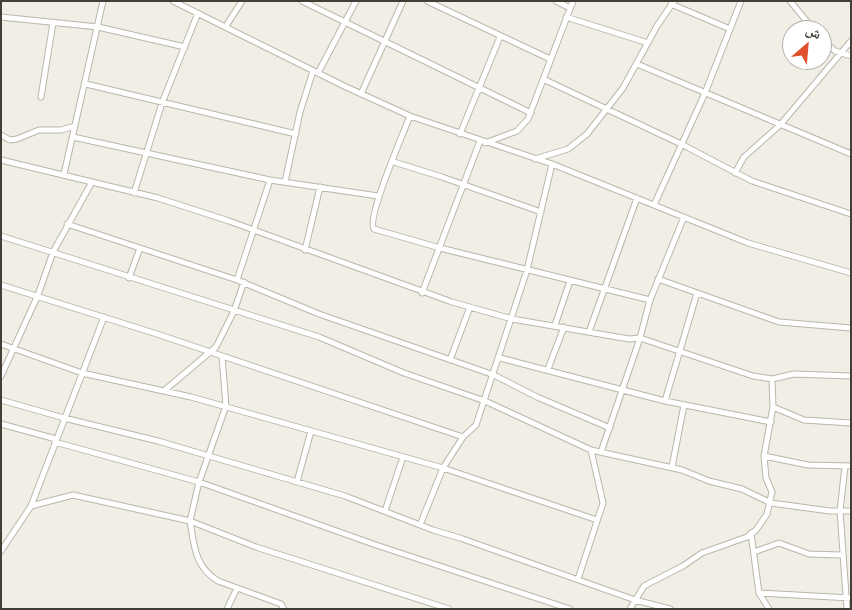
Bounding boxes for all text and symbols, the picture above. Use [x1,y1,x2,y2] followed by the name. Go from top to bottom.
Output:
[782,20,832,70] north arrow
[803,21,824,43] text: ش

